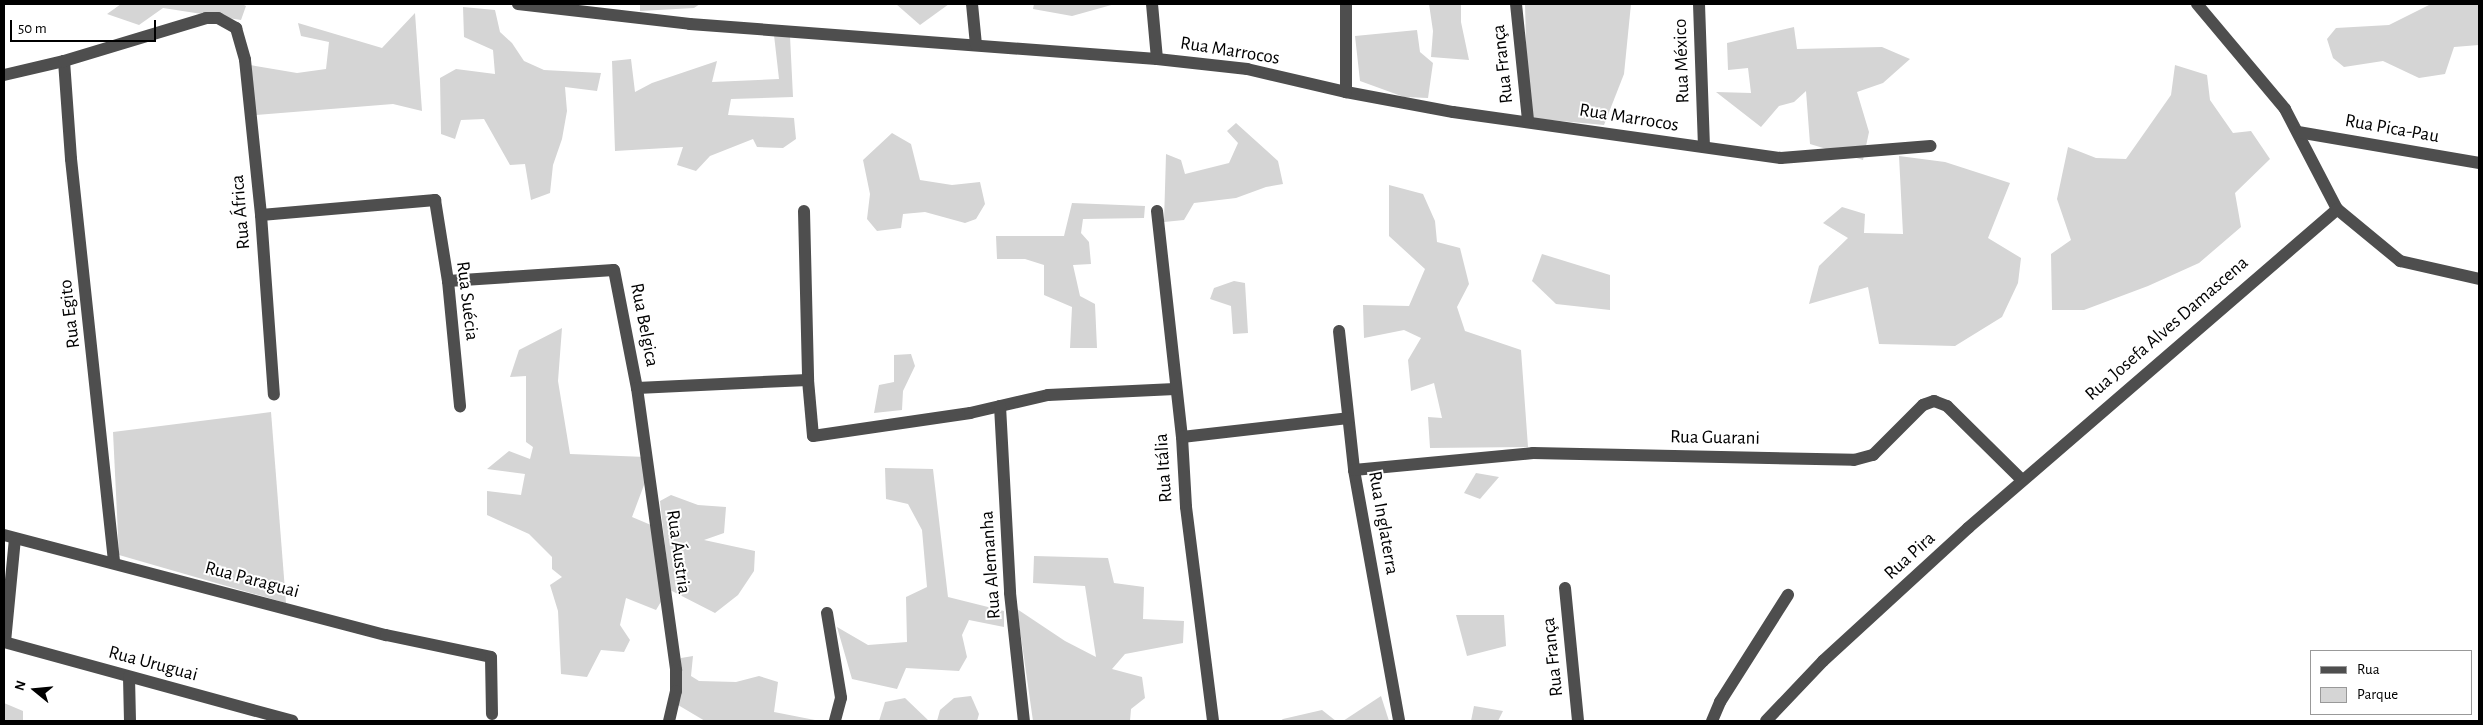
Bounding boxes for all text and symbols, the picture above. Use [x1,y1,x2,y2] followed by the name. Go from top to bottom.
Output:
[12,10,159,42] scale bar
[1669,18,1695,104] street label: Rua México
[18,21,47,36] text: 50 m
[1488,23,1518,105] street label: Rua França
[1179,32,1281,70] street label: Rua Marrocos
[1578,99,1680,137] street label: Rua Marrocos
[2343,110,2441,148] street label: Rua Pica-Pau
[226,174,256,250] street label: Rua África
[2081,252,2253,406] street label: Rua Josefa Alves Damascena
[451,260,483,342] street label: Rua Suécia
[54,278,86,350] street label: Rua Egito
[625,281,663,369] street label: Rua Belgica
[1670,426,1760,450] street label: Rua Guarani
[1150,433,1178,503] street label: Rua Itália
[1363,470,1403,576] street label: Rua Inglaterra
[661,508,695,596] street label: Rua Áustria
[976,510,1006,620] street label: Rua Alemanha
[1880,527,1940,585] street label: Rua Pira
[202,556,302,604] street label: Rua Paraguai
[1538,616,1568,698] street label: Rua França
[106,641,200,687] street label: Rua Uruguai
[2310,650,2473,715] legend
[2357,662,2380,677] text: Rua
[10,665,60,715] north arrow
[13,679,29,692] text: N
[2357,687,2398,702] text: Parque

